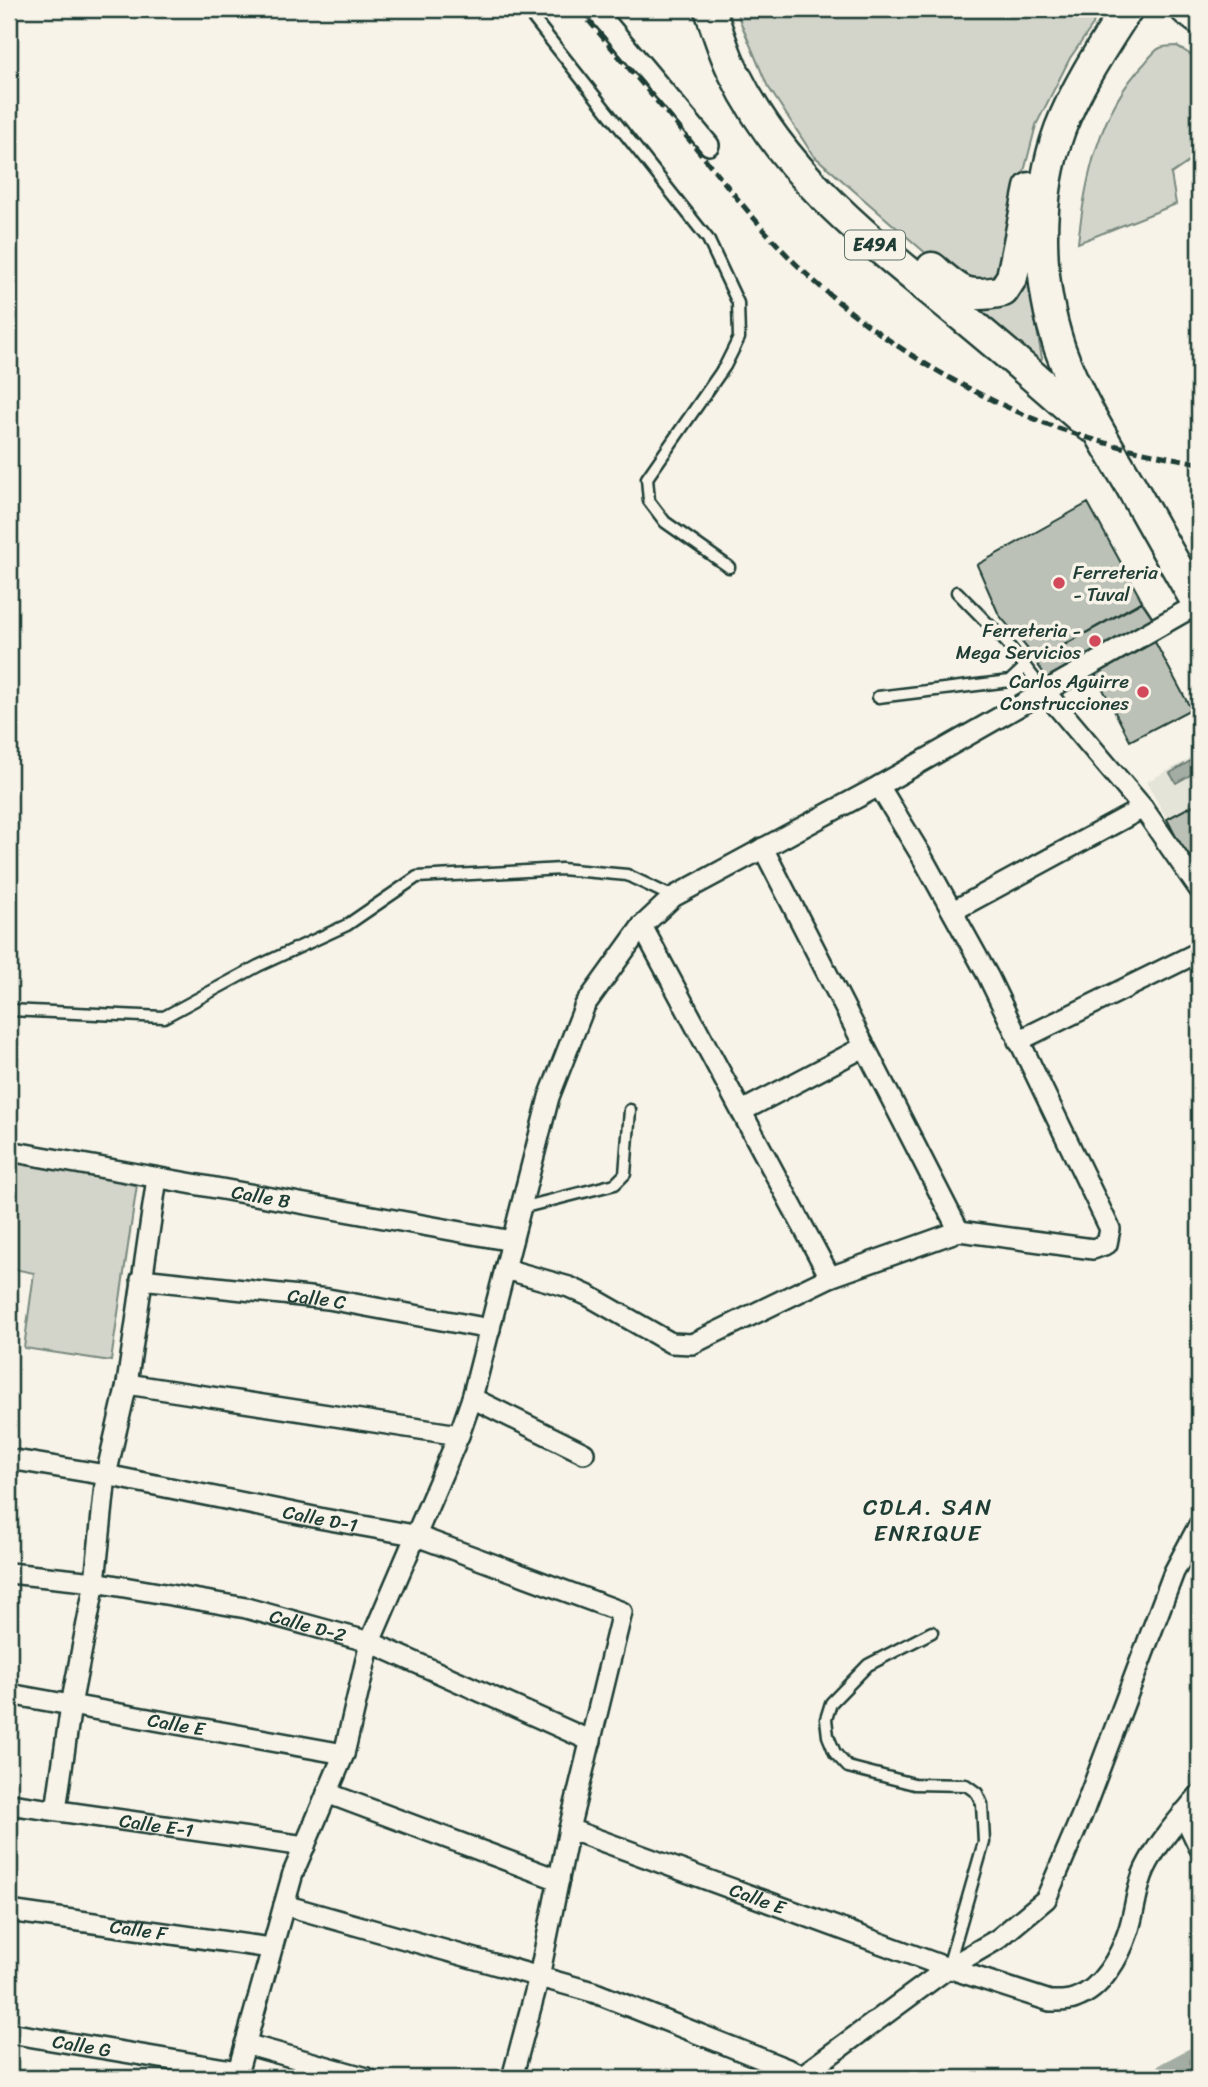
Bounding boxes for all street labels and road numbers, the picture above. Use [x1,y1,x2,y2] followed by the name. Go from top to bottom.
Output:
[845,230,905,260] road number: E49A
[229,1175,293,1218] street label: Calle B
[286,1278,349,1319] street label: Calle C
[280,1495,360,1541] street label: Calle D-1
[266,1599,350,1651] street label: Calle D-2
[145,1703,209,1746] street label: Calle E
[117,1803,196,1847] street label: Calle E-1
[725,1873,792,1924] street label: Calle E
[108,1909,171,1950] street label: Calle F
[50,2024,114,2066] street label: Calle G

